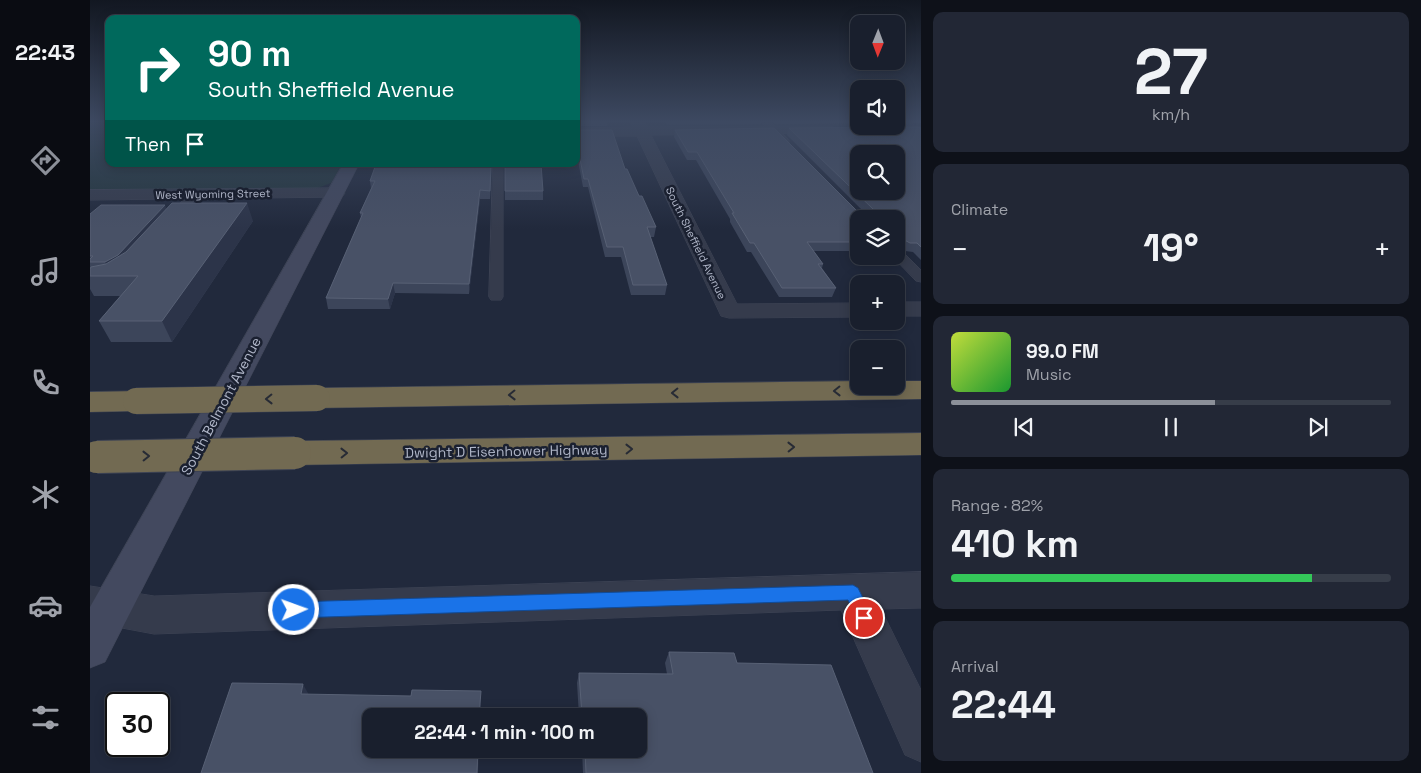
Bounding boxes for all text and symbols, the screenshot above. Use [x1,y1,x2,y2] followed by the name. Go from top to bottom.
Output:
[850,15,905,70] north arrow
[850,15,905,395] map controls
[1134,30,1208,113] text: 27
[208,32,291,76] text: 90 m
[125,35,190,100] icon: right
[15,38,75,66] text: 22:43
[208,75,455,103] text: South Sheffield Avenue
[850,80,905,135] button: sound
[1152,104,1190,125] text: km/h
[181,130,209,158] icon: arrive
[125,132,171,157] text: Then
[28,143,63,178] icon: directions
[850,145,905,200] button: search
[663,185,729,301] street label: South Sheffield Avenue
[155,186,271,202] street label: West Wyoming Street
[951,199,1008,220] text: Climate
[850,210,905,265] button: layers
[1143,224,1199,272] text: 19°
[951,231,968,267] text: −
[1374,231,1391,267] text: +
[28,254,63,289] icon: music
[850,275,905,330] button: +
[177,334,265,478] street label: South Belmont Avenue
[1026,339,1099,364] text: 99.0 FM
[850,340,905,395] button: −
[1026,364,1072,385] text: Music
[28,365,63,400] icon: phone
[833,386,841,396] one-way arrow
[671,388,678,398] one-way arrow
[508,390,516,400] one-way arrow
[264,394,272,404] one-way arrow
[1010,413,1038,441] icon: previous
[1157,413,1185,441] icon: pause
[1304,413,1332,441] icon: next
[404,440,608,462] street label: Dwight D Eisenhower Highway
[788,442,795,452] one-way arrow
[625,444,633,454] one-way arrow
[340,448,348,458] one-way arrow
[142,451,150,461] one-way arrow
[28,477,63,512] icon: climate
[951,495,1043,516] text: Range · 82%
[951,520,1079,568] text: 410 km
[267,583,319,635] position arrow
[28,588,63,623] icon: car
[843,597,885,639] pin
[850,604,878,632] icon: arrive
[951,656,999,677] text: Arrival
[951,681,1056,729] text: 22:44
[105,692,170,757] speed limit sign: 30
[28,700,63,735] icon: filters
[414,720,595,745] text: 22:44 · 1 min · 100 m

